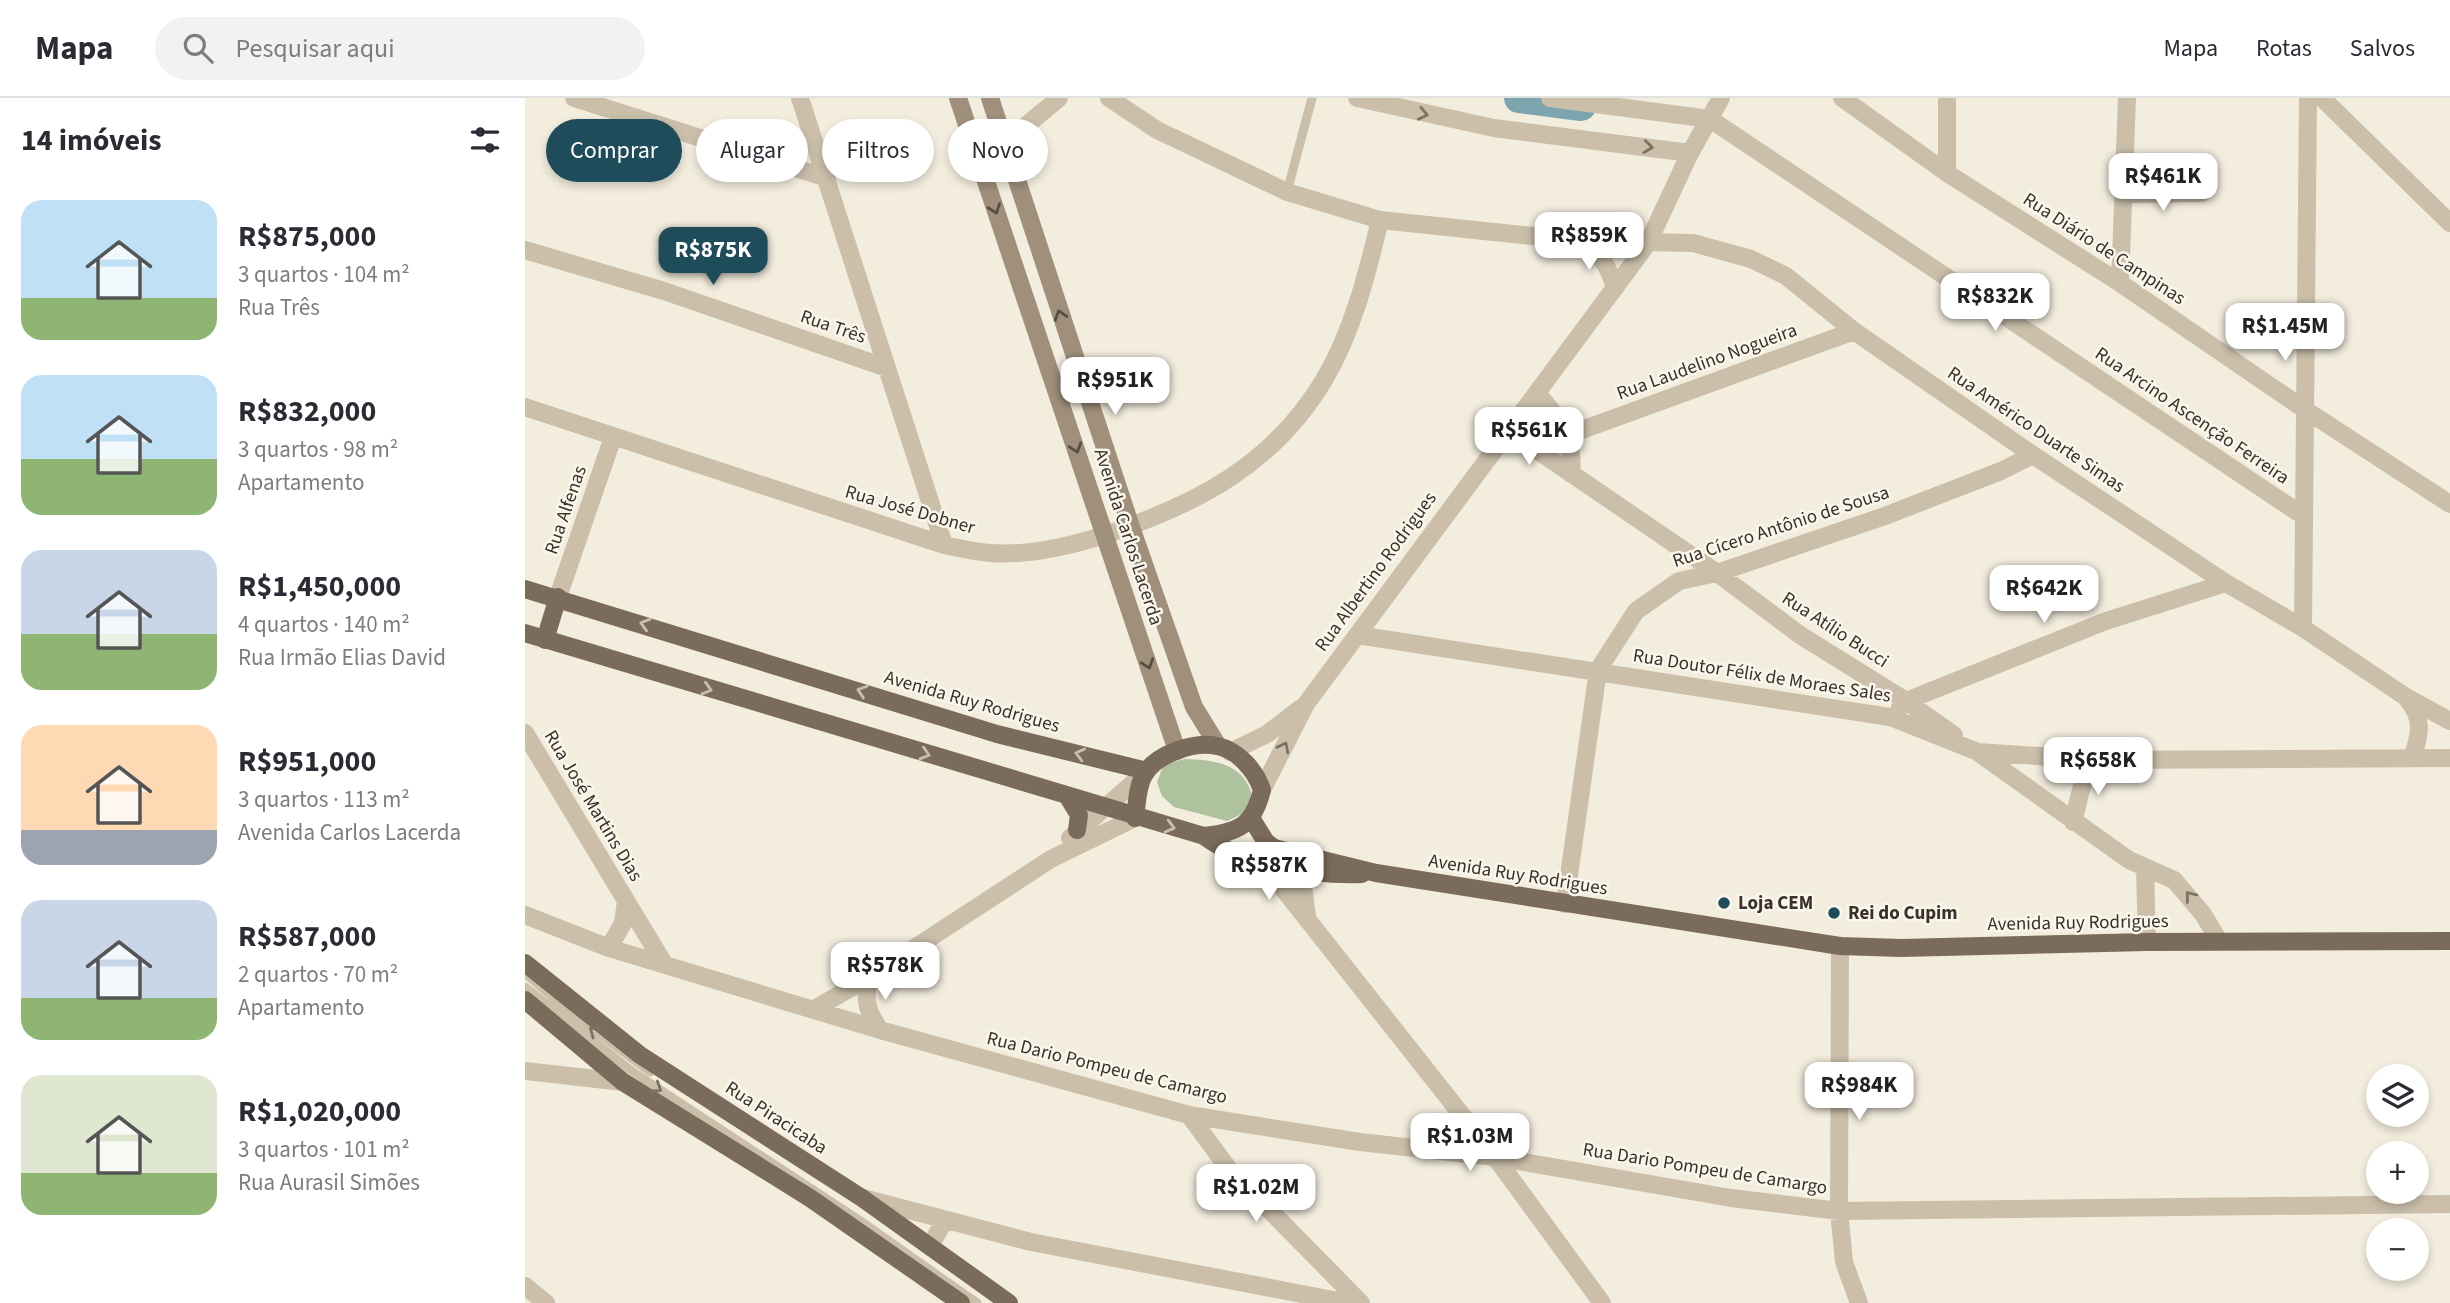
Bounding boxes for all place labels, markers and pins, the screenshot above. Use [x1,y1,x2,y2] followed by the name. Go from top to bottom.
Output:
[2106,153,2220,213] pin: R$461K
[1532,212,1646,272] pin: R$859K
[656,228,770,287] pin: R$875K
[1938,274,2052,333] pin: R$832K
[2220,303,2350,363] pin: R$1.45M
[1058,358,1172,417] pin: R$951K
[1472,408,1586,467] pin: R$561K
[1987,566,2101,625] pin: R$642K
[2041,738,2155,797] pin: R$658K
[1212,842,1326,902] pin: R$587K
[1738,890,1813,917] place label: Loja CEM
[1716,895,1732,911] marker: Loja CEM
[1848,900,1958,927] place label: Rei do Cupim
[1826,905,1842,921] marker: Rei do Cupim
[828,942,942,1002] pin: R$578K
[1802,1062,1916,1122] pin: R$984K
[1405,1114,1535,1173] pin: R$1.03M
[1191,1164,1321,1224] pin: R$1.02M

